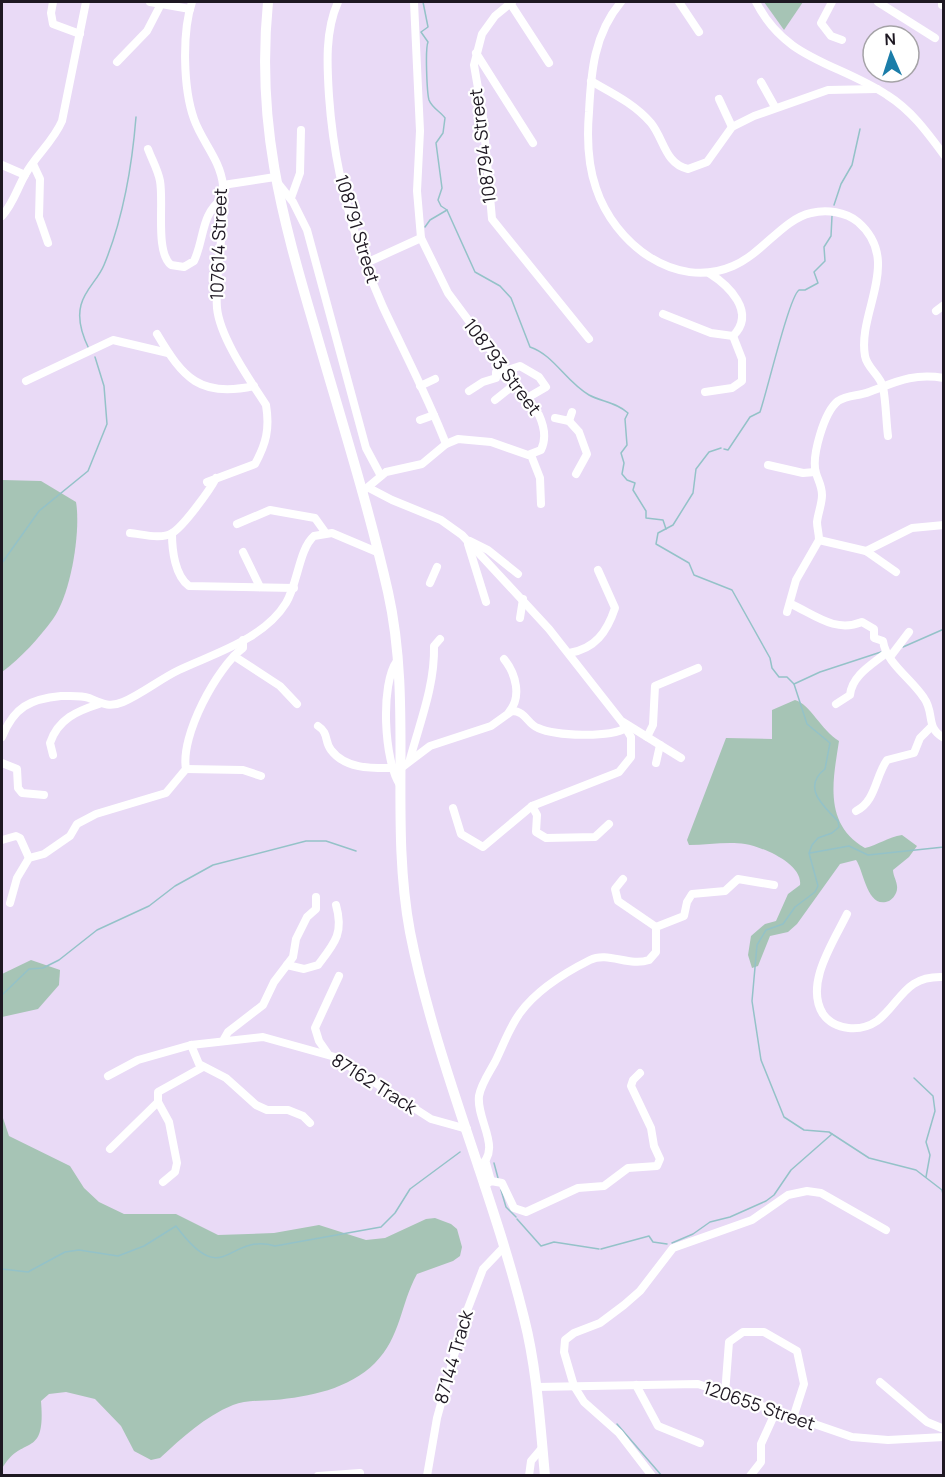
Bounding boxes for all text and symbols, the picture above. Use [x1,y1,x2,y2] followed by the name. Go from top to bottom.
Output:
[861,24,921,84] north arrow
[884,28,897,50] text: N
[463,87,501,205] street label: 108794 Street
[330,172,386,286] street label: 108791 Street
[204,188,232,300] street label: 107614 Street
[459,313,547,420] street label: 108793 Street
[327,1047,423,1119] street label: 87162 Track
[428,1306,478,1406] street label: 87144 Track
[700,1375,818,1435] street label: 120655 Street

